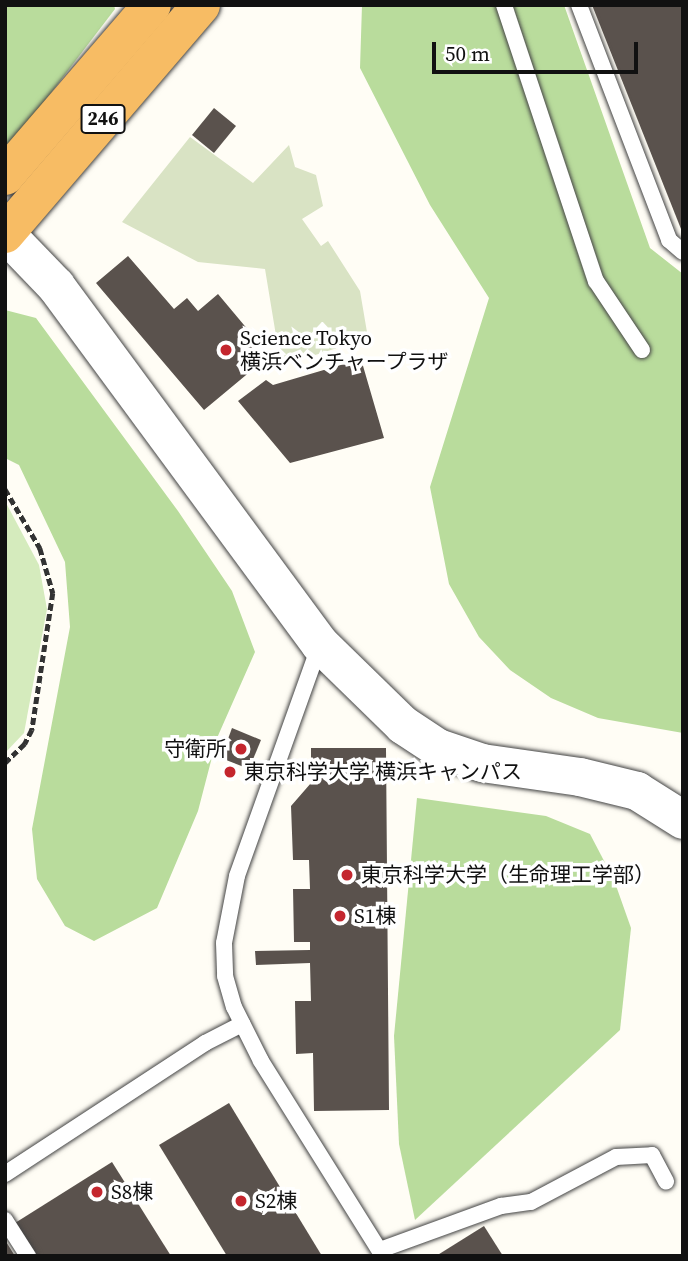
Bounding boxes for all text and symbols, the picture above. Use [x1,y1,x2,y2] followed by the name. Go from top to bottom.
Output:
[436,28,642,72] scale bar
[445,39,490,68] text: 50 m
[80,104,126,134] road number: 246
[240,325,450,375] place label: Science Tokyo 横浜ベンチャープラザ
[218,342,234,358] marker: Science Tokyo 横浜ベンチャープラザ
[164,736,227,762] place label: 守衛所
[233,741,249,757] marker: 守衛所
[244,759,522,785] place label: 東京科学大学 横浜キャンパス
[222,764,238,780] marker: 東京科学大学 横浜キャンパス
[361,862,655,888] place label: 東京科学大学（生命理工学部）
[339,867,355,883] marker: 東京科学大学（生命理工学部）
[354,903,396,929] place label: S1棟
[332,908,348,924] marker: S1棟
[111,1179,153,1205] place label: S8棟
[89,1184,105,1200] marker: S8棟
[255,1188,297,1214] place label: S2棟
[233,1193,249,1209] marker: S2棟

